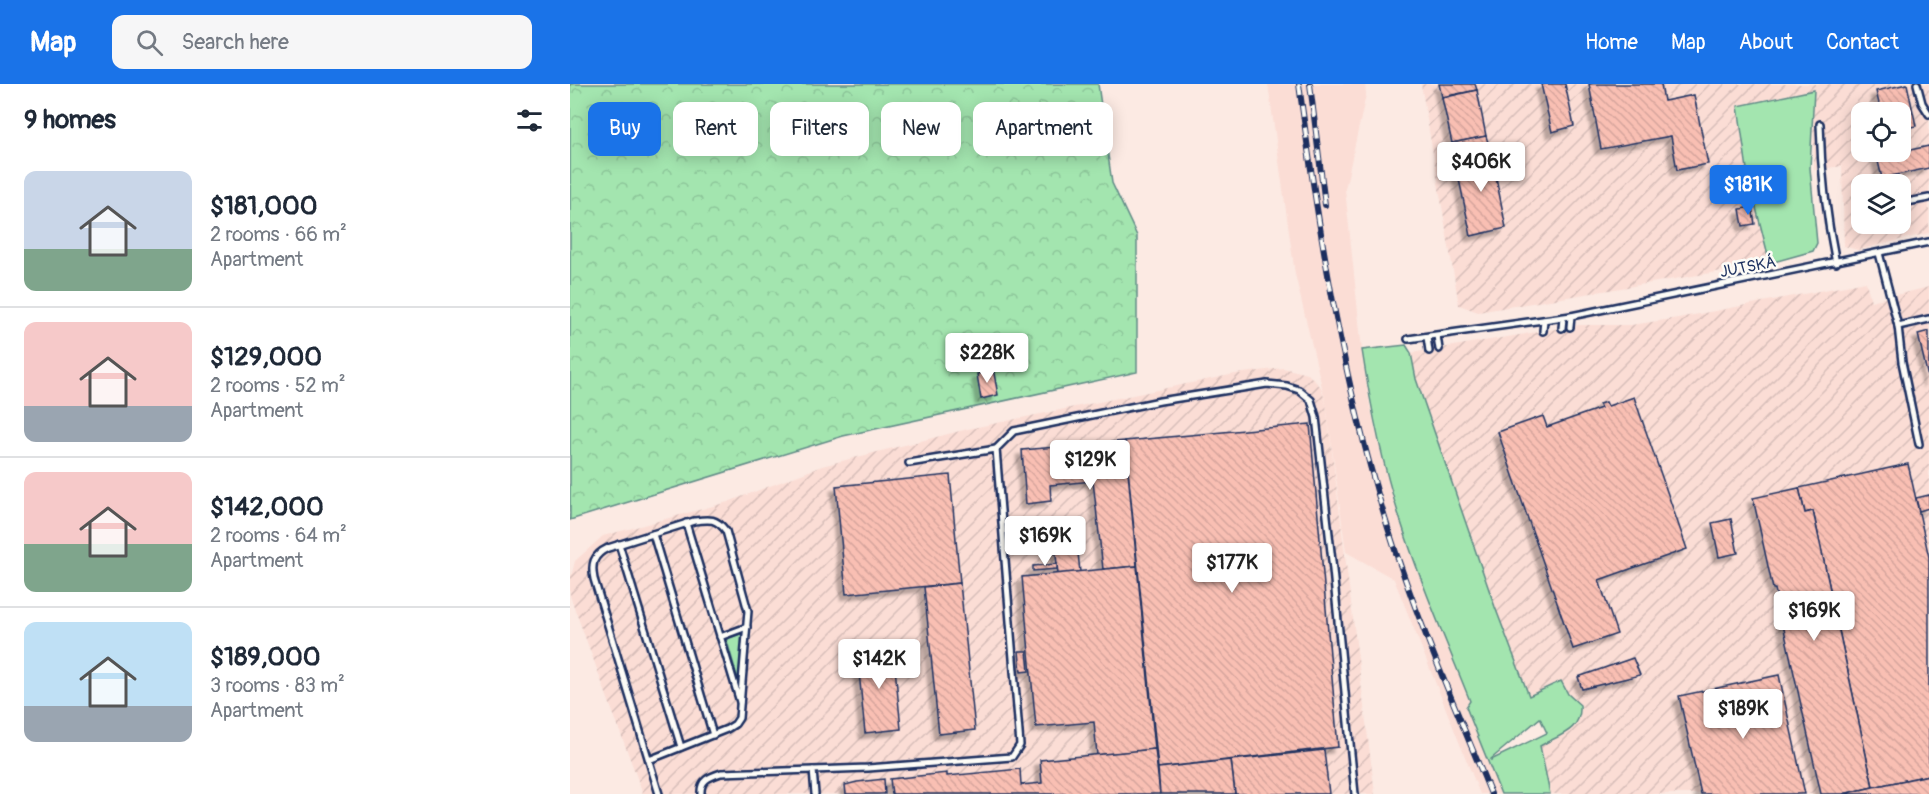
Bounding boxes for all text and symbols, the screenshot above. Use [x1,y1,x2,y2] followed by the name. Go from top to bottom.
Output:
[112,15,532,69] search box
[30,25,76,60] text: Map
[133,26,166,59] icon: search
[181,28,289,56] text: Search here
[1585,29,1638,56] text: Home
[1671,29,1706,56] text: Map
[1739,29,1793,56] text: About
[1826,29,1899,56] text: Contact
[588,102,661,156] chip: Buy
[673,102,758,156] chip: Rent
[770,102,869,156] chip: Filters
[881,102,961,156] chip: New
[973,102,1113,156] chip: Apartment
[1851,102,1911,234] map controls
[1851,102,1911,162] button: locate
[24,104,116,136] text: 9 homes
[513,104,546,137] icon: filters
[1439,142,1523,193] pin: $406K
[1451,149,1511,174] text: $406K
[1706,165,1790,216] pin: $181K
[1724,172,1772,197] text: $181K
[1851,174,1911,234] button: layers
[210,190,317,222] text: $181,000
[72,195,144,267] icon: home
[210,222,347,247] text: 2 rooms · 66 m²
[210,247,303,272] text: Apartment
[1718,252,1778,282] street label: JUTSKÁ
[945,333,1029,384] pin: $228K
[959,340,1015,365] text: $228K
[210,341,322,373] text: $129,000
[72,346,144,418] icon: home
[210,373,346,398] text: 2 rooms · 52 m²
[210,398,303,423] text: Apartment
[1048,440,1132,491] pin: $129K
[1064,447,1116,472] text: $129K
[210,491,324,523] text: $142,000
[72,496,144,568] icon: home
[1003,516,1087,567] pin: $169K
[210,523,347,548] text: 2 rooms · 64 m²
[1019,523,1071,548] text: $169K
[1190,543,1274,594] pin: $177K
[210,548,303,573] text: Apartment
[1206,550,1258,575] text: $177K
[1772,591,1856,642] pin: $169K
[1788,598,1840,623] text: $169K
[837,639,921,690] pin: $142K
[210,641,321,673] text: $189,000
[72,646,144,718] icon: home
[852,646,906,671] text: $142K
[210,673,345,698] text: 3 rooms · 83 m²
[1701,689,1785,740] pin: $189K
[1717,696,1769,721] text: $189K
[210,698,303,723] text: Apartment

